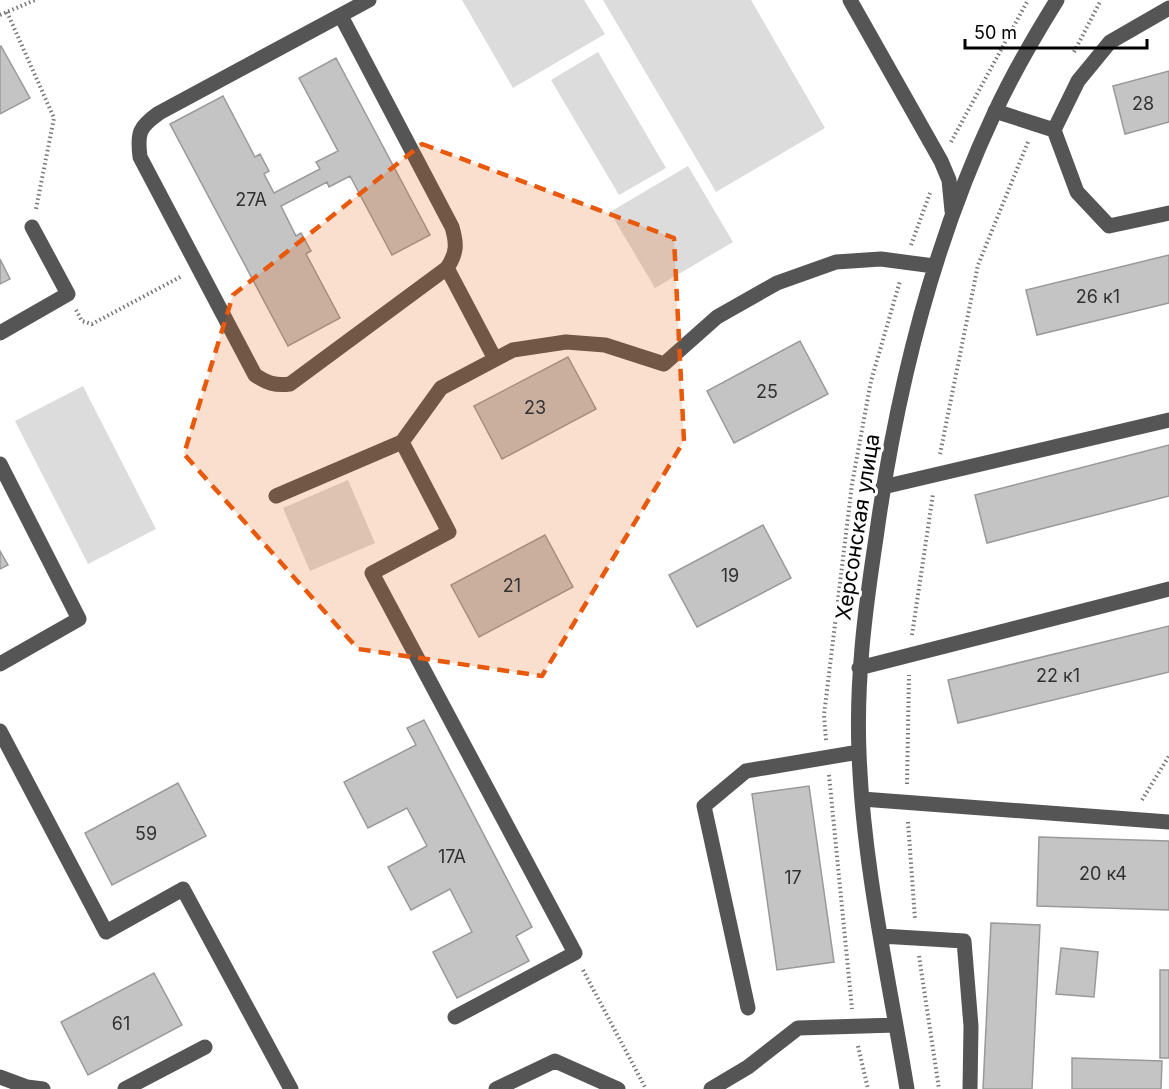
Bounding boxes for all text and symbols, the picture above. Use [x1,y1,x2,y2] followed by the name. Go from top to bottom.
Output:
[965,12,1146,50] scale bar
[974,22,1017,43] text: 50 m
[1132,93,1154,114] house number: 28
[235,189,267,210] house number: 27А
[1076,286,1120,307] house number: 26 к1
[756,381,778,402] house number: 25
[524,397,546,418] house number: 23
[830,432,885,622] street label: Херсонская улица
[721,565,739,586] house number: 19
[503,575,521,596] house number: 21
[1036,665,1080,686] house number: 22 к1
[135,823,157,844] house number: 59
[438,846,466,867] house number: 17А
[1079,863,1127,884] house number: 20 к4
[784,867,802,888] house number: 17
[112,1013,130,1034] house number: 61

